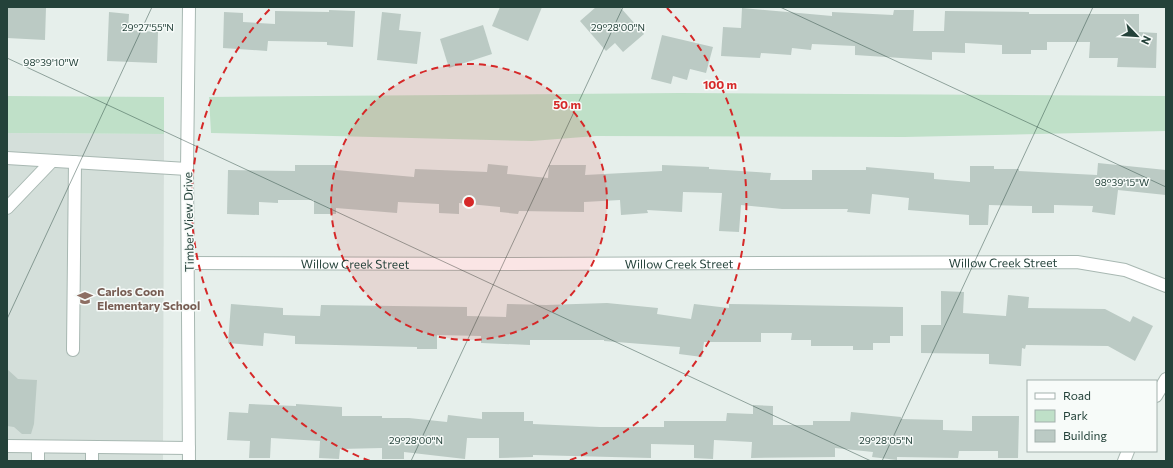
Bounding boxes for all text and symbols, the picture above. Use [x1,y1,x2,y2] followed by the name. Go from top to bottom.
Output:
[1117,16,1157,56] north arrow
[122,21,174,33] text: 29°27'55"N
[591,21,645,33] text: 29°28'00"N
[1139,34,1154,47] text: N
[23,56,79,68] text: 98°39'10"W
[703,77,737,91] text: 100 m
[553,97,581,111] text: 50 m
[180,172,196,272] street label: Timber View Drive
[1095,176,1149,188] text: 98°39'15"W
[462,195,476,209] centre of rings
[949,255,1057,269] street label: Willow Creek Street
[301,256,409,271] street label: Willow Creek Street
[625,256,733,271] street label: Willow Creek Street
[97,284,200,312] place label: Carlos Coon Elementary School
[76,289,94,307] school or university icon: Carlos Coon Elementary School
[1027,380,1157,452] legend
[1063,388,1091,402] text: Road
[1063,408,1089,422] text: Park
[1063,428,1107,442] text: Building
[389,434,443,446] text: 29°28'00"N
[859,434,913,446] text: 29°28'05"N

